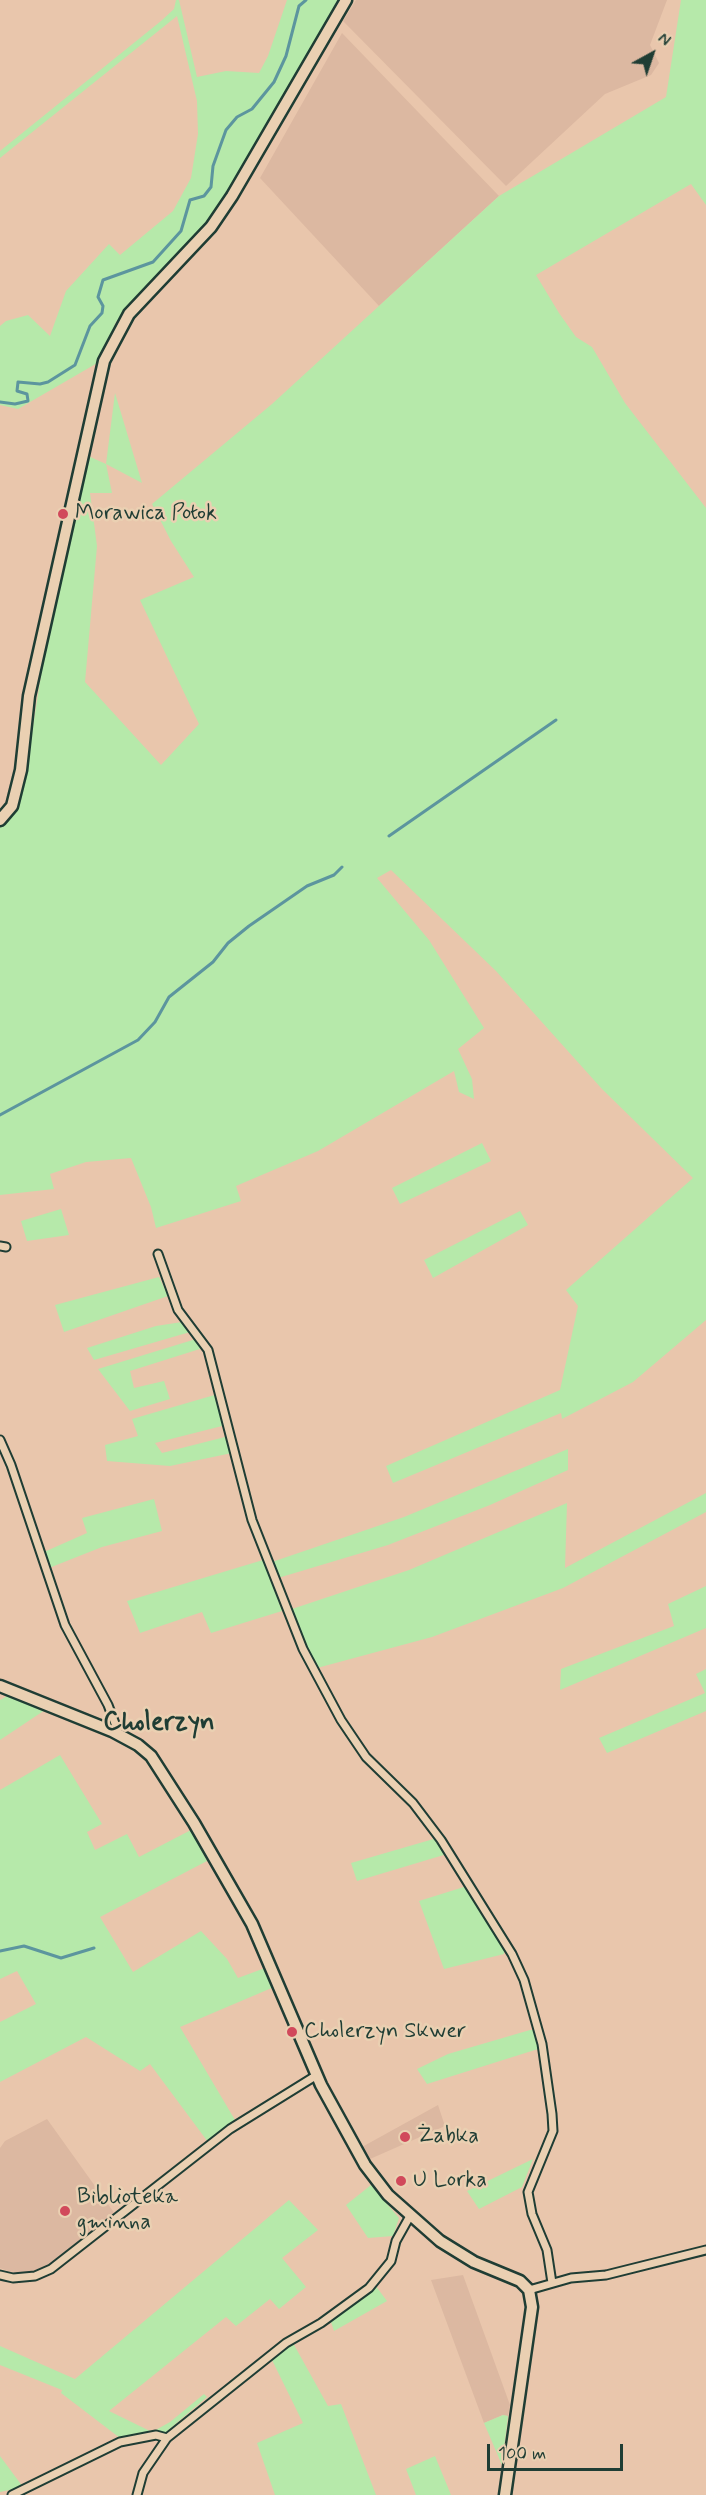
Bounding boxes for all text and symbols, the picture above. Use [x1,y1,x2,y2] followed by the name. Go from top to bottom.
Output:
[622,24,682,84] north arrow
[653,28,675,51] text: N
[75,501,217,527] place label: Morawica Potok
[56,507,70,521] marker: Morawica Potok
[103,1708,215,1740] district label: Cholerzyn
[304,2019,466,2045] place label: Cholerzyn Skwer
[285,2025,299,2039] marker: Cholerzyn Skwer
[417,2124,479,2150] place label: Żabka
[398,2130,412,2144] marker: Żabka
[413,2168,487,2194] place label: U Lorka
[394,2174,408,2188] marker: U Lorka
[77,2185,178,2236] place label: Biblioteka gminna
[58,2204,72,2218] marker: Biblioteka gminna
[490,2432,626,2470] scale bar
[498,2442,546,2466] text: 100 m

